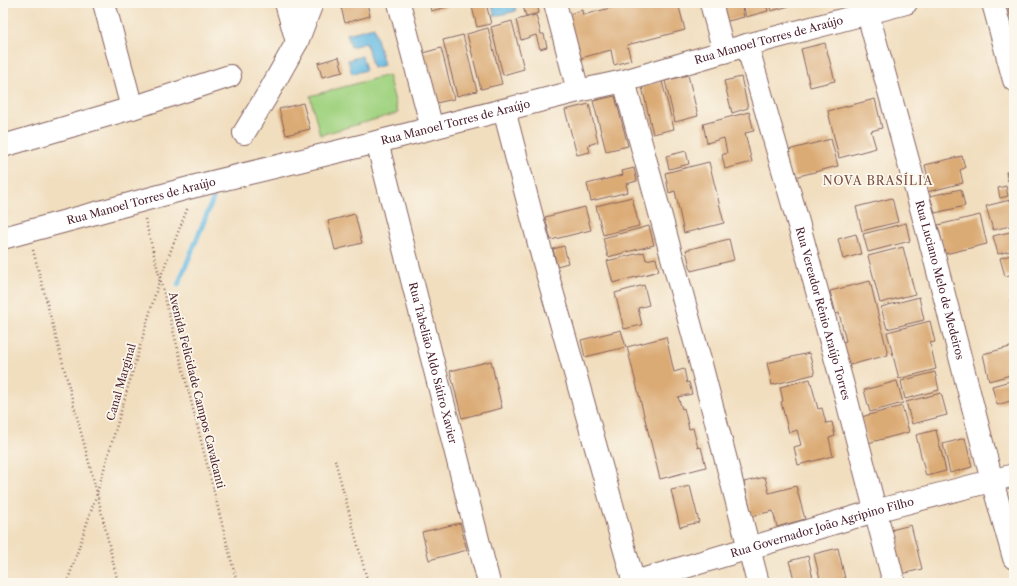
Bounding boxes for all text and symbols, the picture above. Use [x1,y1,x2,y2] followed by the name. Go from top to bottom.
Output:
[693,13,845,67] street label: Rua Manoel Torres de Araújo
[379,96,532,148] street label: Rua Manoel Torres de Araújo
[823,172,933,188] district label: NOVA BRASÍLIA
[65,174,217,228] street label: Rua Manoel Torres de Araújo
[912,199,968,361] street label: Rua Luciano Melo de Medeiros
[793,225,854,402] street label: Rua Vereador Rênio Araújo Torres
[406,281,460,446] street label: Rua Tabelião Aldo Sátiro Xavier
[166,289,228,490] street label: Avenida Felicidade Campos Cavalcanti
[103,341,139,422] street label: Canal Marginal
[729,494,916,560] street label: Rua Governador João Agripino Filho

